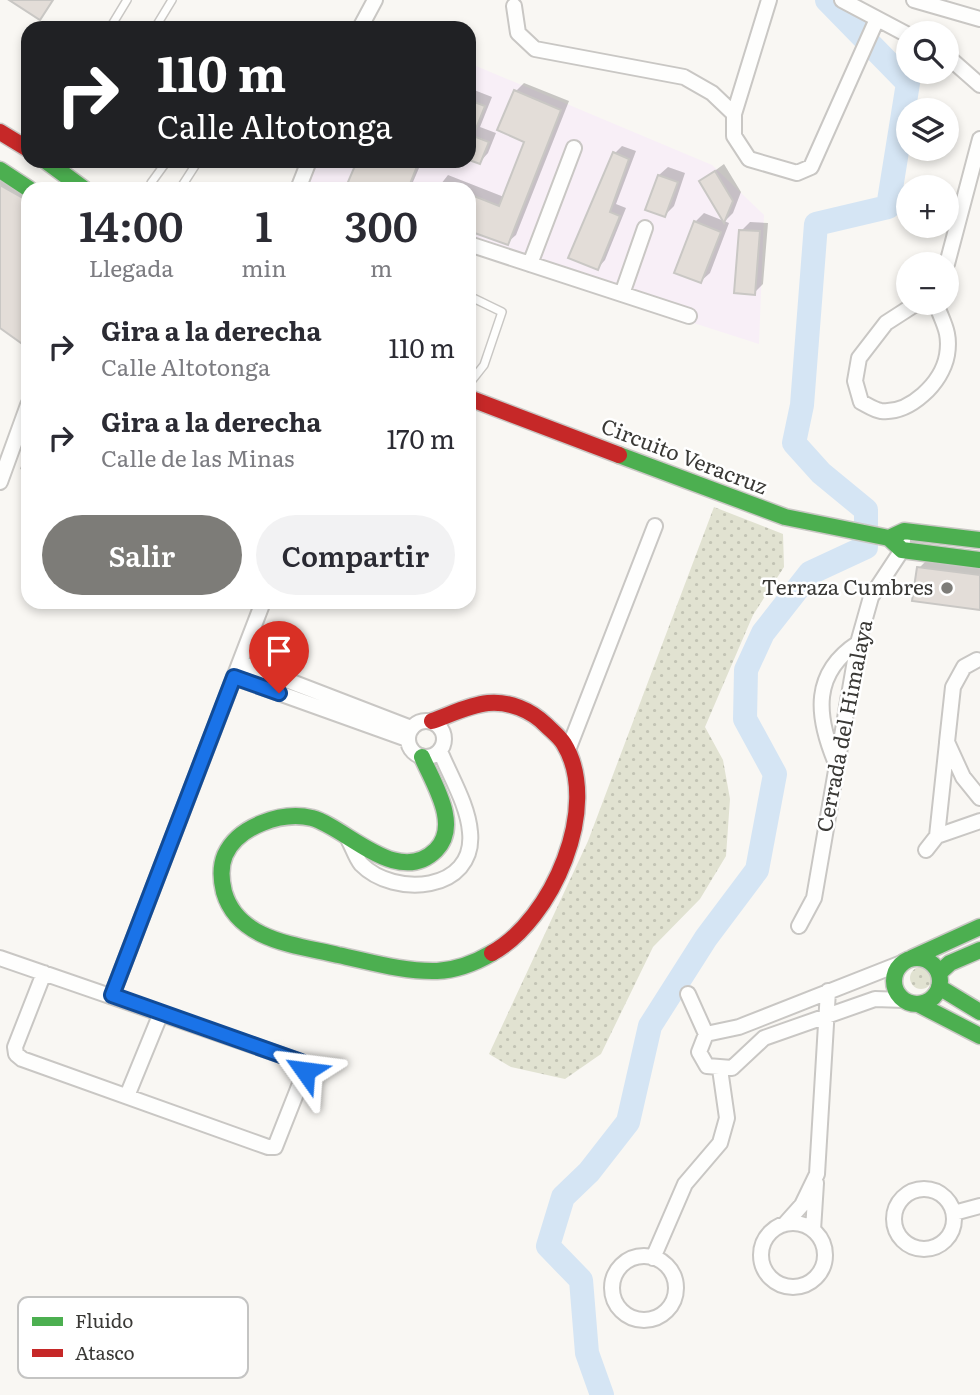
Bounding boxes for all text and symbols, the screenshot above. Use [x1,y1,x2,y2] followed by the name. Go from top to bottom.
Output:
[896,21,959,315] map controls
[896,21,959,84] button: search
[157,34,286,107] text: 110 m
[42,49,133,140] icon: right
[896,98,959,161] button: layers
[157,101,393,149] text: Calle Altotonga
[896,175,959,238] button: +
[79,193,183,255] text: 14:00
[255,193,273,255] text: 1
[344,193,418,255] text: 300
[89,250,174,284] text: Llegada
[241,250,287,284] text: min
[370,250,392,284] text: m
[896,252,959,315] button: −
[101,310,321,349] text: Gira a la derecha
[388,327,455,366] text: 110 m
[42,328,80,366] icon: right
[101,349,270,383] text: Calle Altotonga
[101,401,321,440] text: Gira a la derecha
[597,409,772,501] street label: Circuito Veracruz
[387,418,455,457] text: 170 m
[42,419,80,457] icon: right
[101,440,295,474] text: Calle de las Minas
[42,515,242,595] button: Salir
[256,515,455,595] button: Compartir
[762,570,933,601] place label: Terraza Cumbres
[939,580,955,596] marker: Terraza Cumbres
[807,616,878,834] street label: Cerrada del Himalaya
[249,621,309,693] pin
[260,632,298,670] icon: arrive
[268,1034,342,1108] position arrow
[18,1297,248,1378] legend
[75,1306,133,1334] text: Fluido
[75,1338,135,1366] text: Atasco

